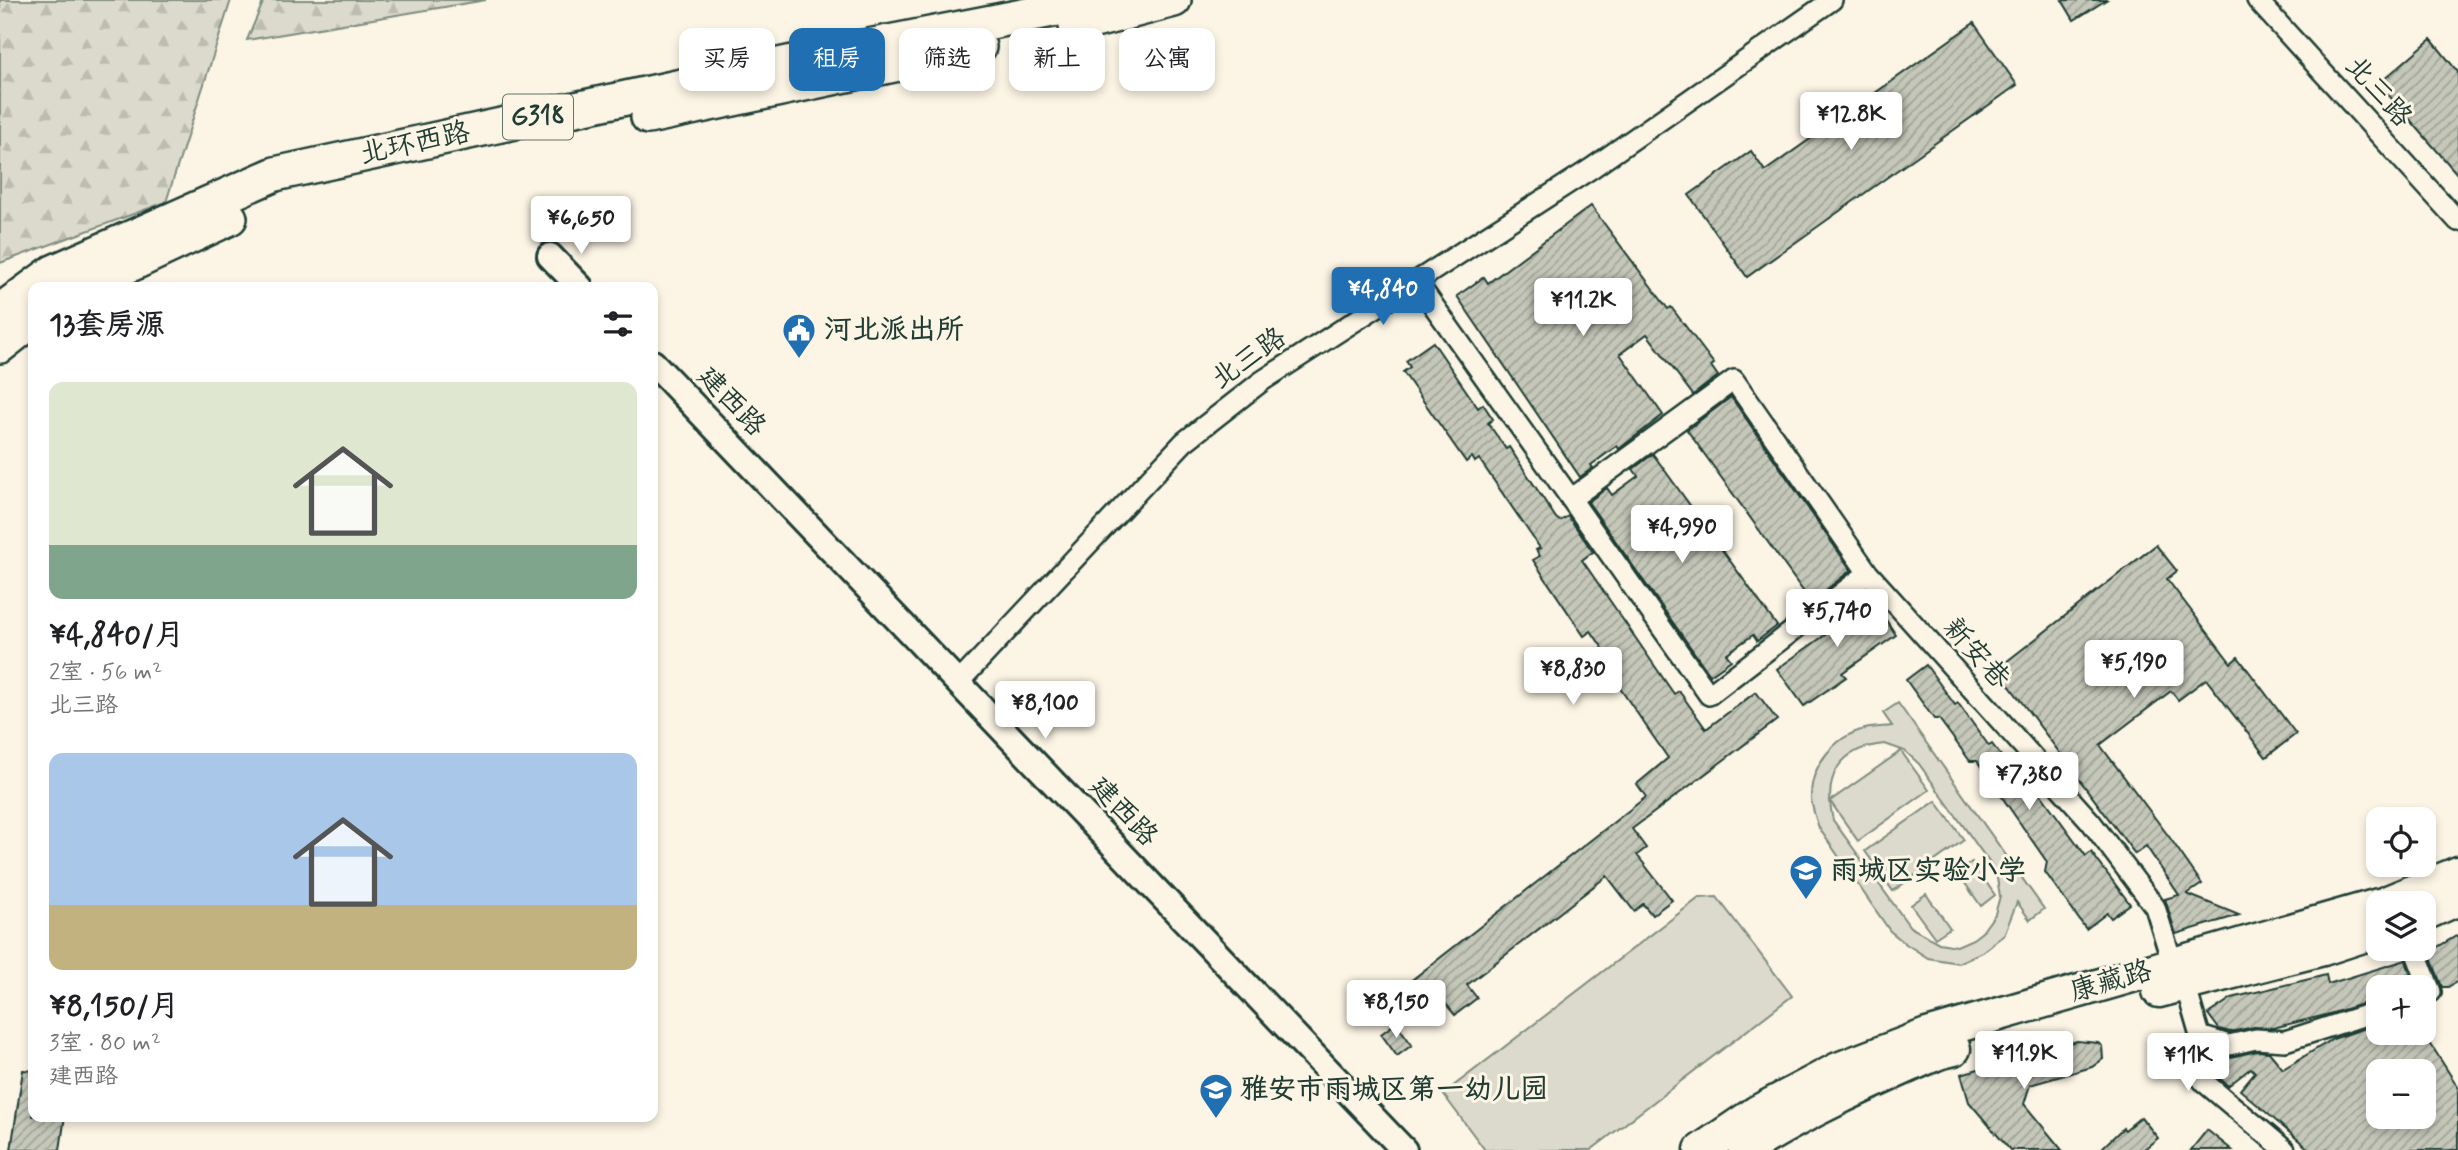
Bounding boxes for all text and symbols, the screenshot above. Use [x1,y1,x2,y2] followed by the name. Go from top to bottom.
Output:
[679,28,775,91] chip: 买房
[789,28,885,91] chip: 租房
[899,28,995,91] chip: 筛选
[1009,28,1105,91] chip: 新上
[1119,28,1215,91] chip: 公寓
[2336,48,2420,136] street label: 北三路
[1794,92,1908,152] pin: ¥12.8K
[503,94,573,140] road number: G318
[1816,100,1886,130] text: ¥12.8K
[356,114,474,174] street label: 北环西路
[524,196,638,256] pin: ¥6,650
[547,204,615,234] text: ¥6,650
[1326,268,1440,327] pin: ¥4,840
[1348,275,1418,305] text: ¥4,840
[1526,278,1640,338] pin: ¥11.2K
[1550,286,1616,316] text: ¥11.2K
[599,305,637,343] icon: filters
[49,306,165,345] text: 13套房源
[780,311,818,360] public building icon: 河北派出所
[824,312,964,349] place label: 河北派出所
[1204,320,1294,398] street label: 北三路
[689,359,773,445] street label: 建西路
[280,428,406,554] icon: home
[1625,505,1739,565] pin: ¥4,990
[1647,513,1717,543] text: ¥4,990
[1780,590,1894,649] pin: ¥5,740
[1802,597,1872,627] text: ¥5,740
[1934,610,2019,698] street label: 新安巷
[49,616,184,655] text: ¥4,840/月
[2077,640,2191,700] pin: ¥5,190
[1516,648,1630,707] pin: ¥8,830
[2101,648,2167,678] text: ¥5,190
[1540,655,1606,685] text: ¥8,830
[49,658,162,688] text: 2室 · 56 m²
[988,682,1102,741] pin: ¥8,100
[1011,689,1079,719] text: ¥8,100
[49,691,118,721] text: 北三路
[1972,752,2086,812] pin: ¥7,380
[1995,760,2063,790] text: ¥7,380
[1081,769,1165,855] street label: 建西路
[280,799,406,925] icon: home
[2366,807,2436,1129] map controls
[2366,807,2436,877] button: locate
[1787,852,1825,901] school or university icon: 雨城区实验小学
[1830,853,2026,890] place label: 雨城区实验小学
[2366,891,2436,961] button: layers
[2066,953,2156,1011] street label: 康藏路
[2366,975,2436,1045] button: +
[1339,981,1453,1040] pin: ¥8,150
[49,987,179,1026] text: ¥8,150/月
[1363,988,1429,1018] text: ¥8,150
[49,1029,161,1059] text: 3室 · 80 m²
[1967,1032,2081,1091] pin: ¥11.9K
[2147,1034,2229,1093] pin: ¥11K
[1991,1039,2057,1069] text: ¥11.9K
[2163,1041,2213,1071] text: ¥11K
[2366,1059,2436,1129] button: −
[49,1062,118,1092] text: 建西路
[1197,1071,1235,1120] school or university icon: 雅安市雨城区第一幼儿园
[1240,1072,1548,1109] place label: 雅安市雨城区第一幼儿园

